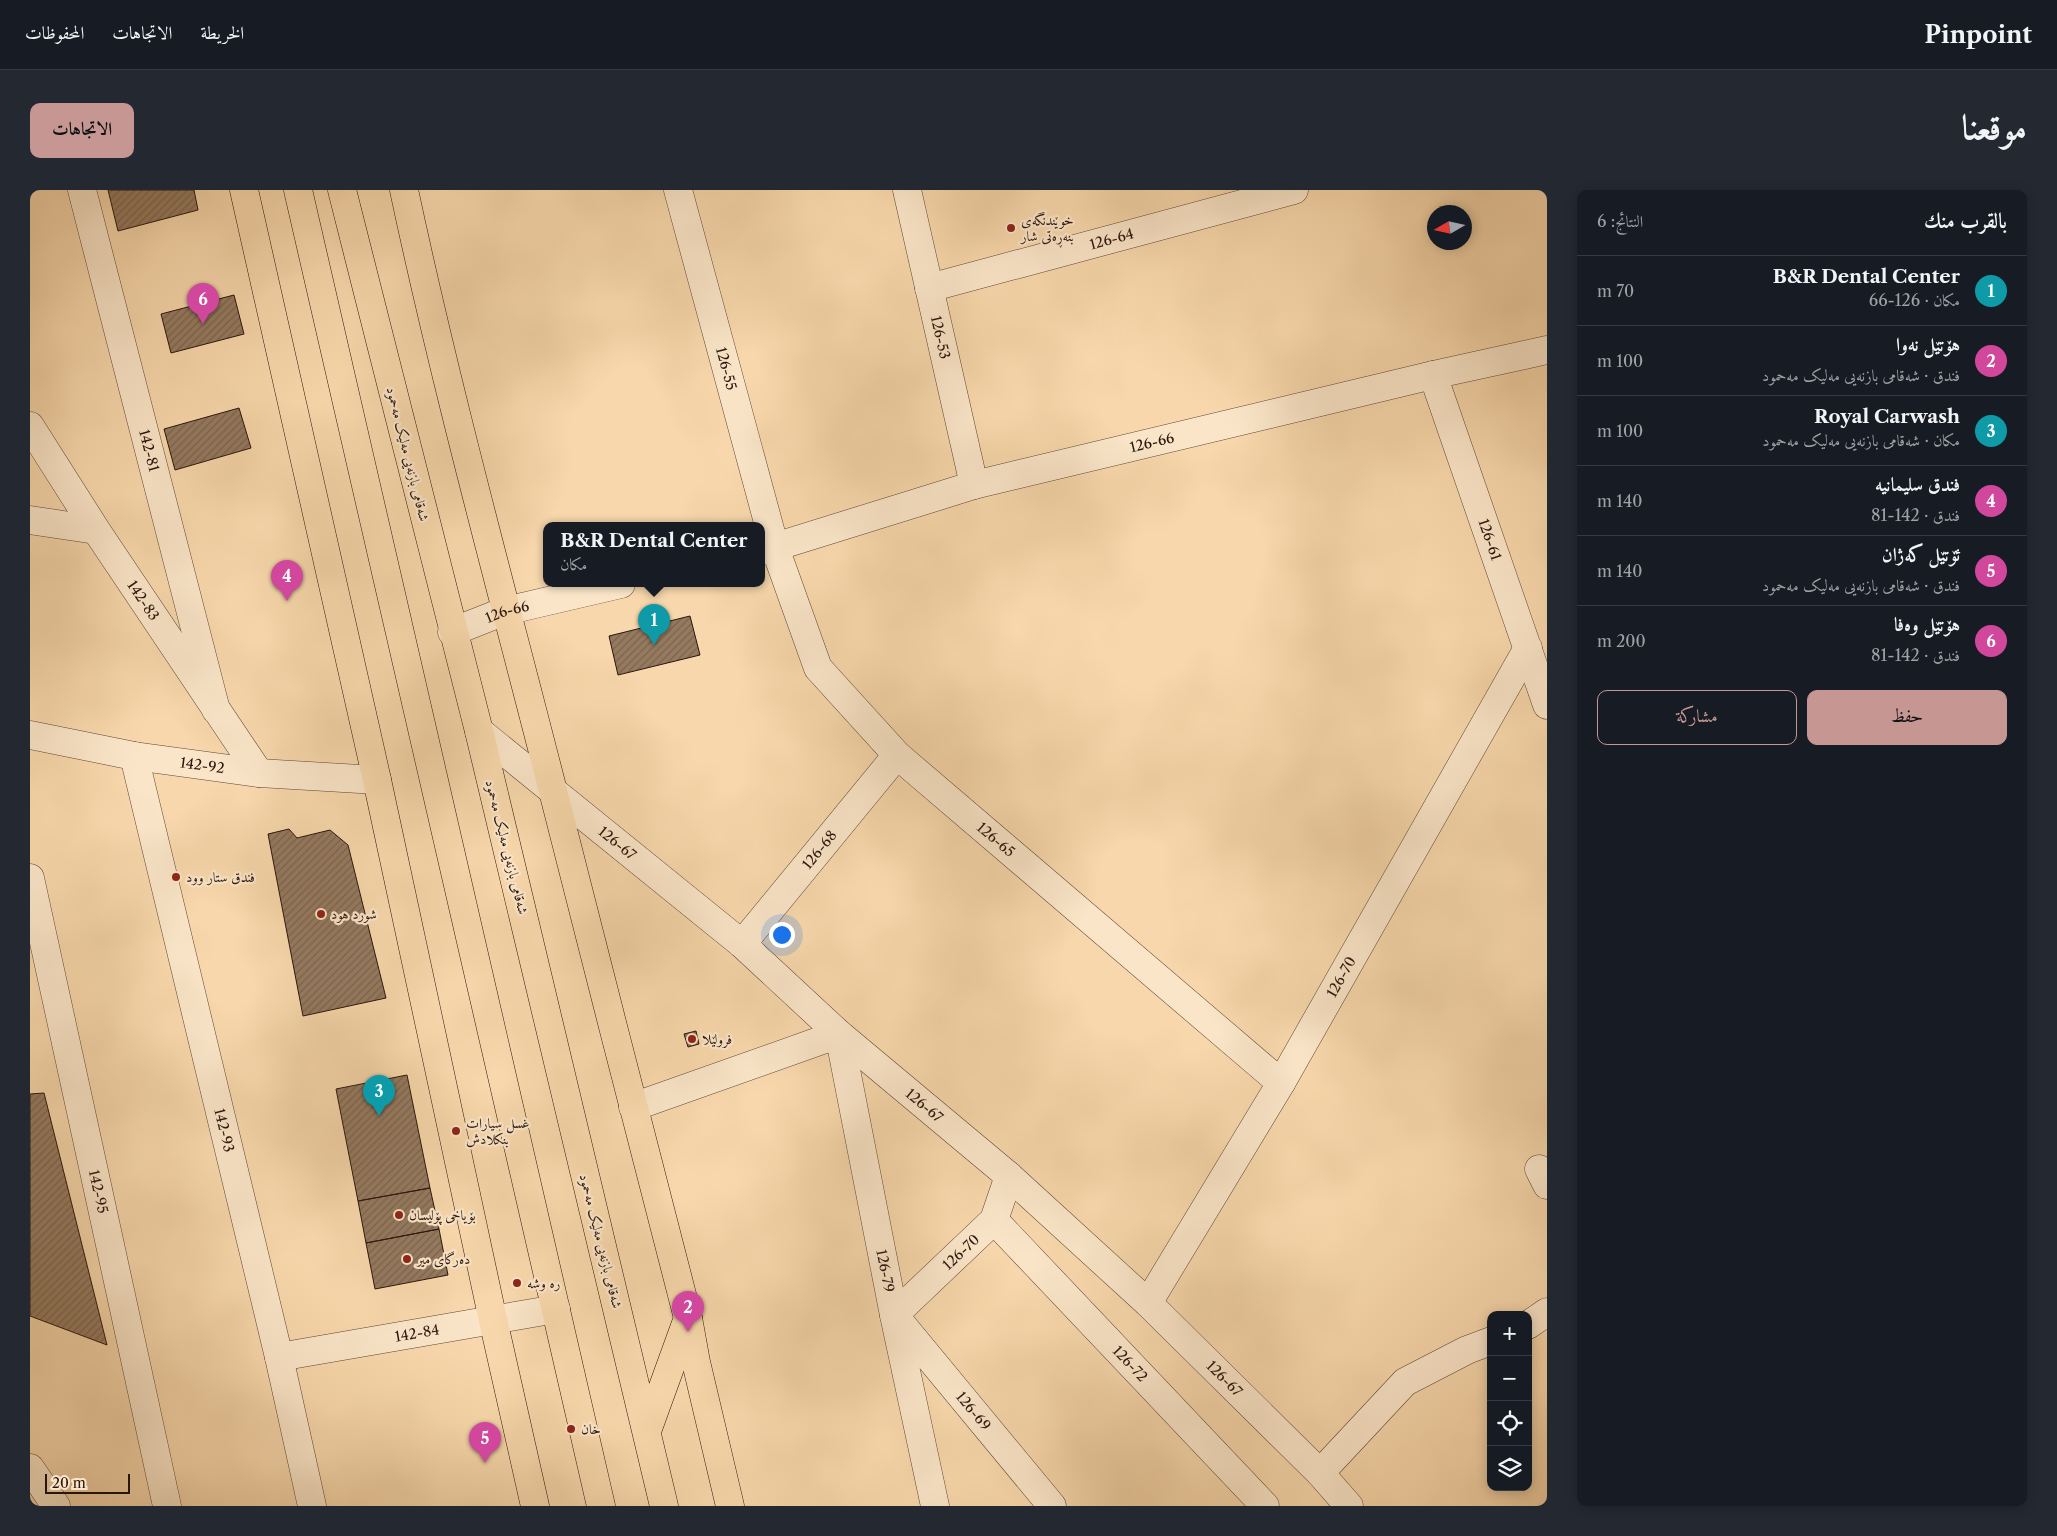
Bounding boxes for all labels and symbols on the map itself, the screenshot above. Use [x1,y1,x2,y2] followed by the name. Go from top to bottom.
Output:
[1427,205,1472,250] north arrow
[1019,211,1074,248] place label: خوێندنگەی بنەڕەتی شار
[1005,222,1017,234] marker: خوێندنگەی بنەڕەتی شار
[1088,224,1136,253] street label: 126-64
[187,283,219,324] pin: 6
[927,314,954,361] street label: 126-53
[712,345,741,392] street label: 126-55
[382,385,433,523] street label: شەقامی بازنەیی مەلیک مەحمود
[135,428,163,473] street label: 142-81
[1128,428,1176,456] street label: 126-66
[1474,516,1505,563] street label: 126-61
[271,560,303,601] pin: 4
[123,577,163,624] street label: 142-83
[483,597,531,627] street label: 126-66
[638,604,670,645] pin: 1
[179,753,226,777] street label: 142-92
[481,778,532,916] street label: شەقامی بازنەیی مەلیک مەحمود
[973,818,1019,861] street label: 126-65
[595,822,640,864] street label: 126-67
[798,827,841,873] street label: 126-68
[186,868,255,886] place label: فندق ستار وود
[170,871,182,883] marker: فندق ستار وود
[331,905,377,923] place label: شورد هود
[315,908,327,920] marker: شورد هود
[769,922,795,948] your location
[1323,953,1360,1001] street label: 126-70
[702,1030,732,1048] place label: فرولێلا
[686,1033,698,1045] marker: فرولێلا
[363,1075,395,1116] pin: 3
[902,1084,947,1126] street label: 126-67
[210,1107,238,1154] street label: 142-93
[466,1114,530,1148] place label: غسل سيارات بنكلادش
[450,1125,462,1137] marker: غسل سيارات بنكلادش
[85,1168,112,1215] street label: 142-95
[575,1172,626,1310] street label: شەقامی بازنەیی مەلیک مەحمود
[409,1206,476,1226] place label: بۆیاخی پۆلیسان
[393,1209,405,1221] marker: بۆیاخی پۆلیسان
[939,1230,983,1274] street label: 126-70
[872,1248,898,1294] street label: 126-79
[415,1250,470,1268] place label: دەرگای میر
[401,1253,413,1265] marker: دەرگای میر
[527,1274,560,1292] place label: ره وشه
[511,1277,523,1289] marker: ره وشه
[672,1291,704,1332] pin: 2
[393,1320,441,1346] street label: 142-84
[1109,1342,1152,1386] street label: 126-72
[1203,1357,1246,1400] street label: 126-67
[952,1388,995,1434] street label: 126-69
[581,1420,601,1438] place label: خان
[469,1422,501,1463] pin: 5
[565,1423,577,1435] marker: خان
[45,1471,130,1494] scale bar

